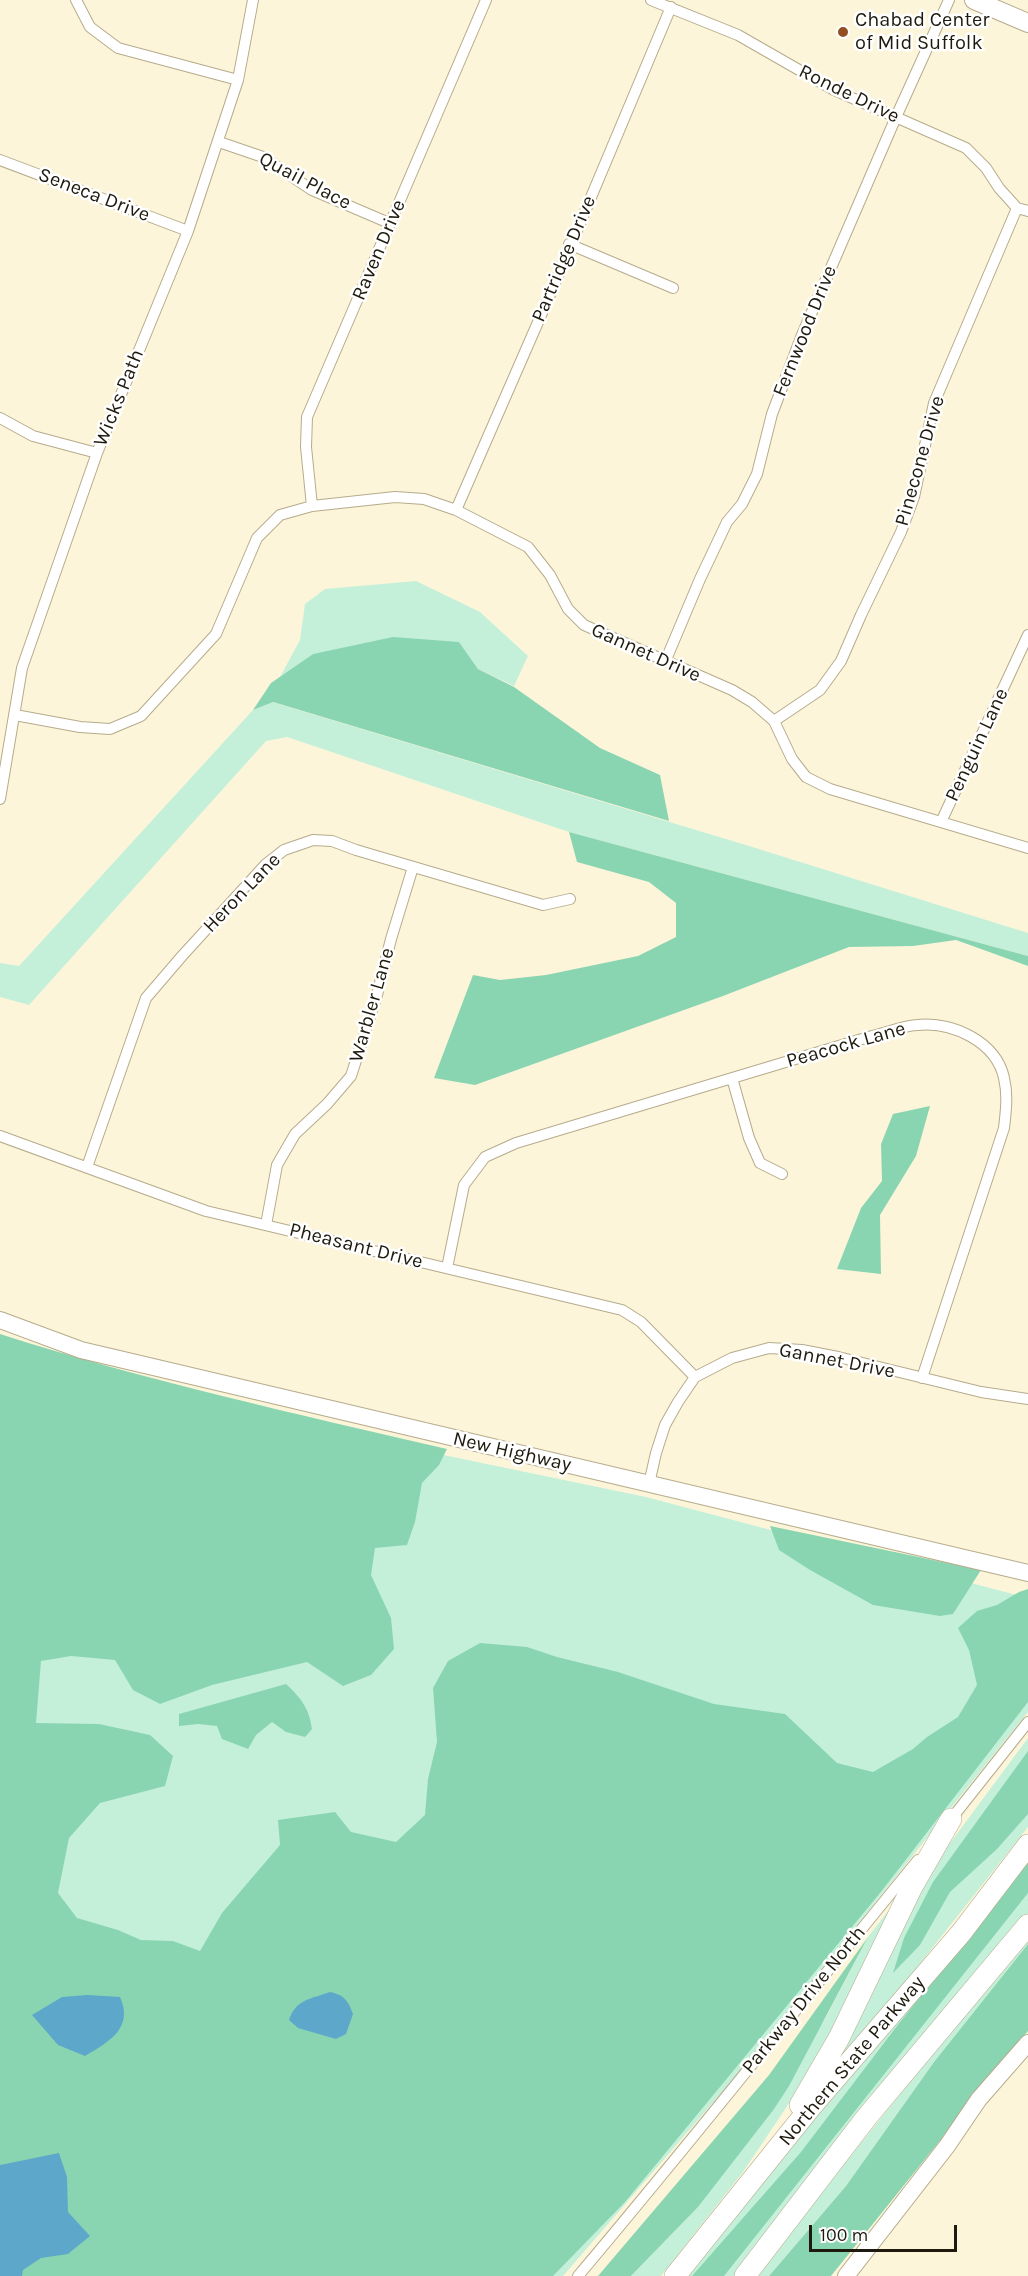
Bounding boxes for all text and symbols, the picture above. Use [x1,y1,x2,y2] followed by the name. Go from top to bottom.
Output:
[855,8,989,55] place label: Chabad Center of Mid Suffolk
[836,25,850,39] marker: Chabad Center of Mid Suffolk
[795,59,903,129] street label: Ronde Drive
[255,147,355,215] street label: Quail Place
[35,163,153,227] street label: Seneca Drive
[527,192,601,326] street label: Partridge Drive
[347,196,411,304] street label: Raven Drive
[768,262,842,400] street label: Fernwood Drive
[89,346,149,450] street label: Wicks Path
[890,393,950,529] street label: Pinecone Drive
[588,618,704,688] street label: Gannet Drive
[940,685,1014,805] street label: Penguin Lane
[198,848,286,938] street label: Heron Lane
[344,945,400,1065] street label: Warbler Lane
[784,1017,908,1073] street label: Peacock Lane
[287,1218,425,1274] street label: Pheasant Drive
[777,1338,897,1384] street label: Gannet Drive
[451,1427,573,1477] street label: New Highway
[737,1921,871,2079] street label: Parkway Drive North
[774,1971,930,2151] street label: Northern State Parkway
[812,2213,960,2251] scale bar
[820,2224,868,2246] text: 100 m

